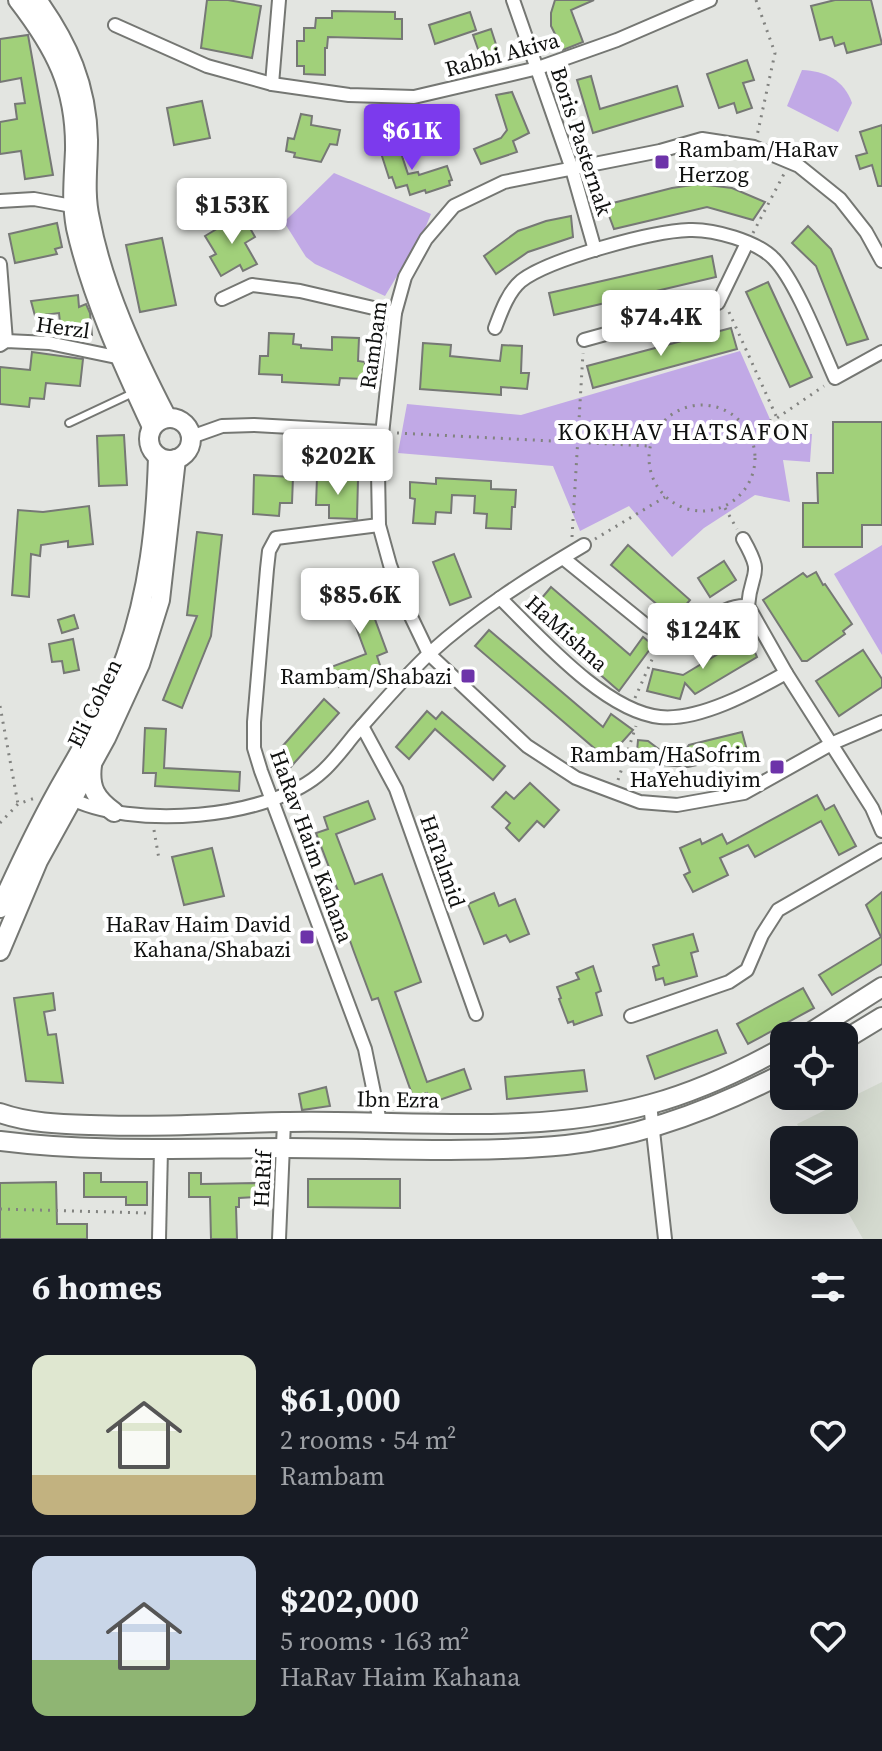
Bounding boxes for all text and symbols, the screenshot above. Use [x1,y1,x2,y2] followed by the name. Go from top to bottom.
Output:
[442,24,563,84] street label: Rabbi Akiva
[544,63,620,220] street label: Boris Pasternak
[365,104,459,172] pin: $61K
[382,112,442,148] text: $61K
[678,134,838,189] place label: Rambam/HaRav Herzog
[653,153,671,171] marker: Rambam/HaRav Herzog
[176,178,288,246] pin: $153K
[195,186,269,222] text: $153K
[596,290,726,358] pin: $74.4K
[620,298,702,334] text: $74.4K
[352,299,394,391] street label: Rambam
[34,308,92,346] street label: Herzl
[557,415,811,448] district label: KOKHAV HATSAFON
[282,429,394,497] pin: $202K
[301,437,375,473] text: $202K
[295,568,425,636] pin: $85.6K
[319,576,401,612] text: $85.6K
[519,588,615,679] street label: HaMishna
[647,603,759,671] pin: $124K
[666,611,740,647] text: $124K
[60,654,128,752] street label: Eli Cohen
[280,661,452,691] place label: Rambam/Shabazi
[459,667,477,685] marker: Rambam/Shabazi
[570,739,761,794] place label: Rambam/HaSofrim HaYehudiyim
[263,745,361,947] street label: HaRav Haim Kahana
[768,758,786,776] marker: Rambam/HaSofrim HaYehudiyim
[413,811,473,912] street label: HaTalmid
[105,909,292,964] place label: HaRav Haim David Kahana/Shabazi
[298,928,316,946] marker: HaRav Haim David Kahana/Shabazi
[770,1022,858,1214] map controls
[770,1022,858,1110] button: locate
[356,1083,440,1115] street label: Ibn Ezra
[770,1126,858,1214] button: layers
[246,1148,279,1208] street label: HaRif
[32,1264,162,1310] text: 6 homes
[806,1265,850,1309] icon: filters
[280,1376,401,1422] text: $61,000
[96,1387,192,1483] icon: home
[806,1413,850,1457] icon: heart
[280,1422,456,1458] text: 2 rooms · 54 m²
[280,1458,385,1494] text: Rambam
[280,1577,419,1623] text: $202,000
[96,1588,192,1684] icon: home
[806,1614,850,1658] icon: heart
[280,1623,469,1659] text: 5 rooms · 163 m²
[280,1659,521,1695] text: HaRav Haim Kahana

